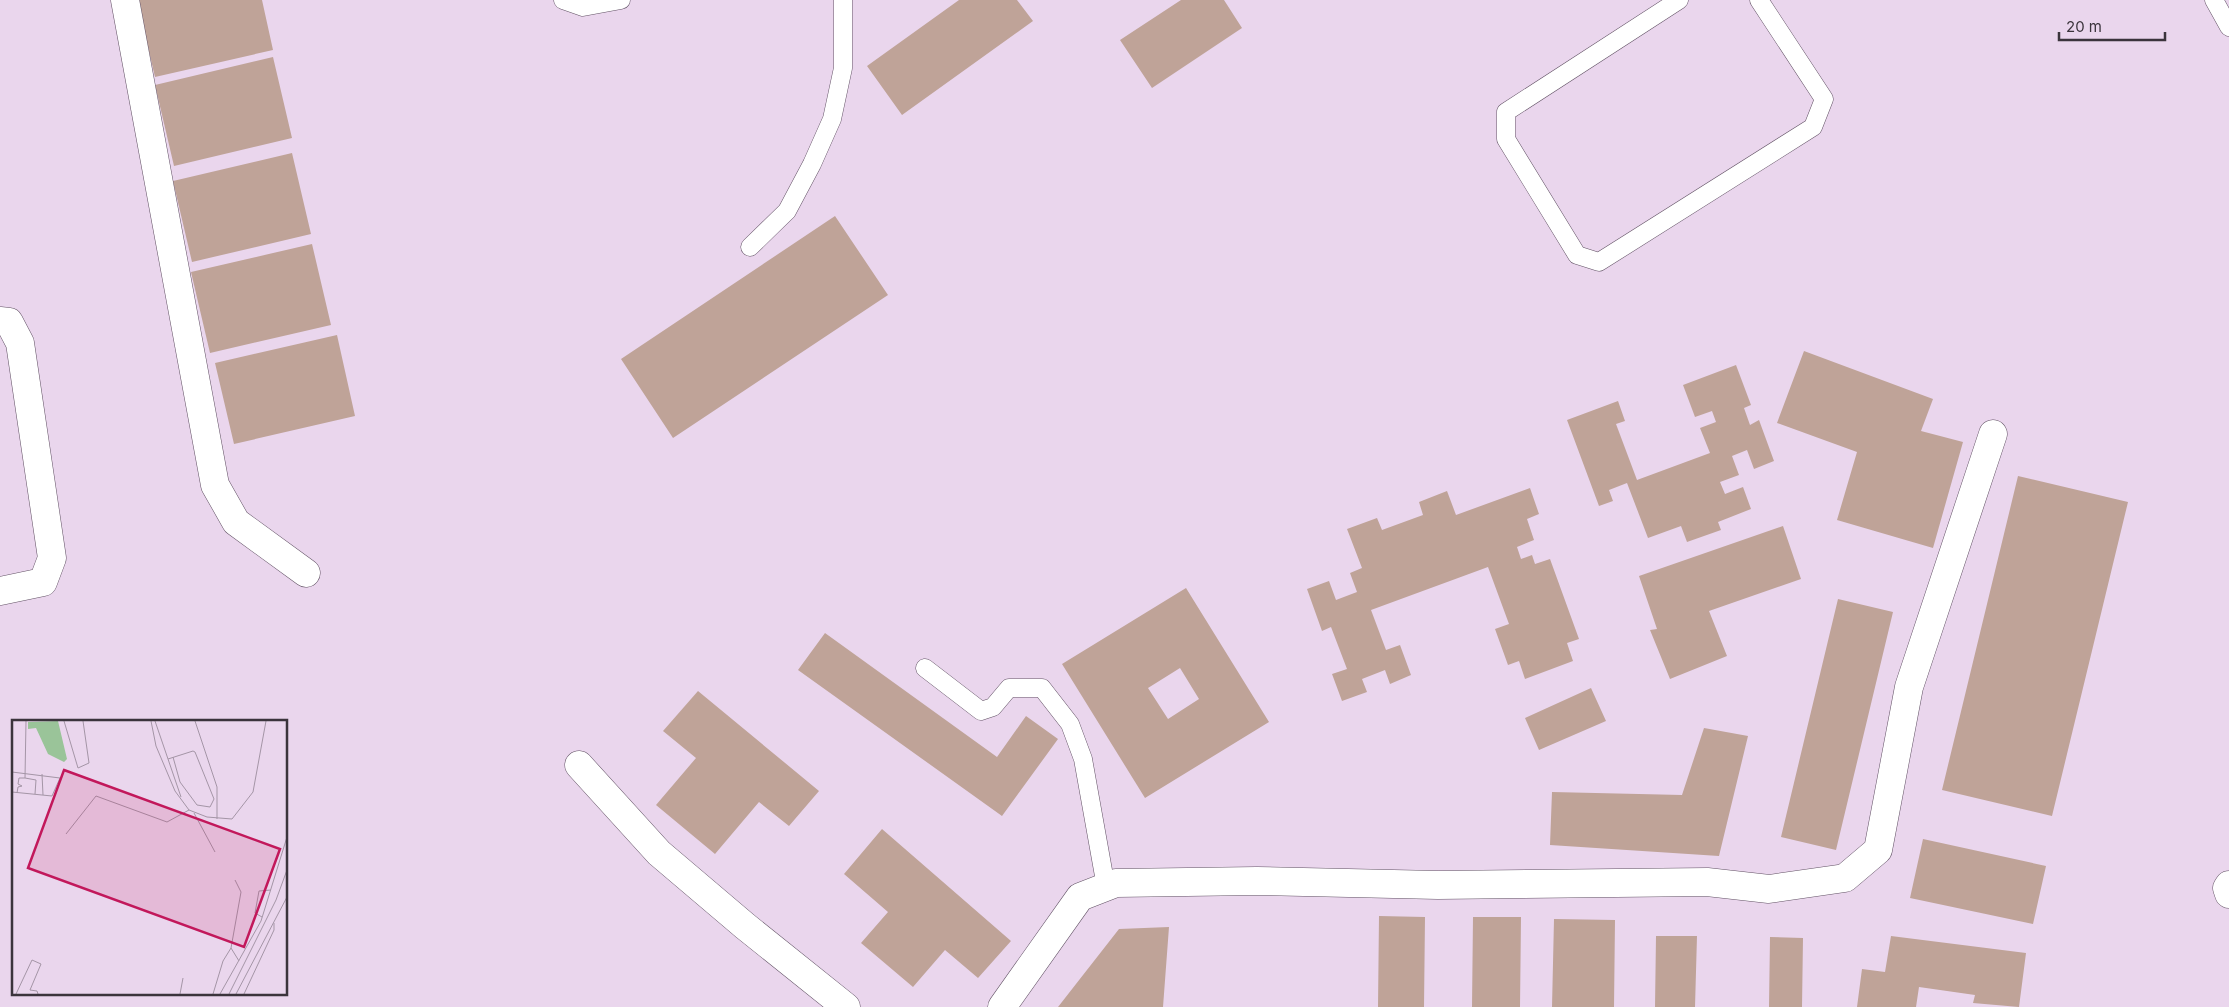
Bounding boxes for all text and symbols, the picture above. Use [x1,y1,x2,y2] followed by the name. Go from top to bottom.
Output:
[2059,10,2165,42] scale bar
[2066,17,2102,36] text: 20 m
[12,720,288,994] inset map

